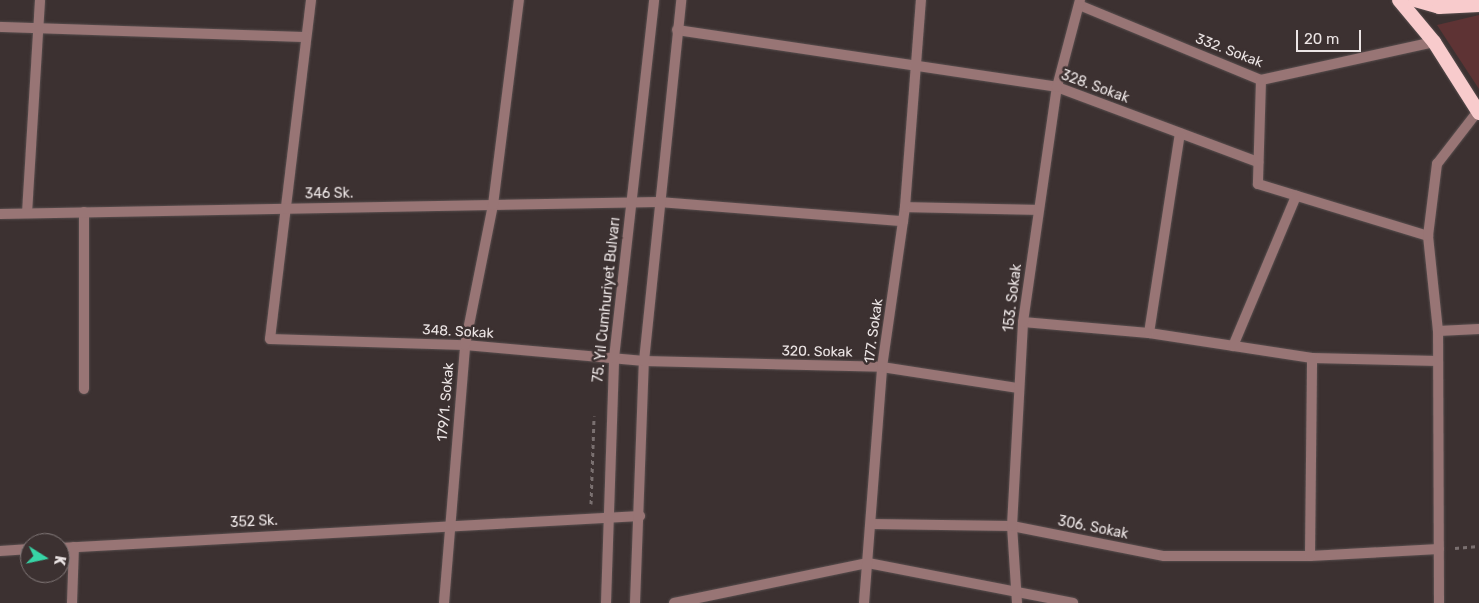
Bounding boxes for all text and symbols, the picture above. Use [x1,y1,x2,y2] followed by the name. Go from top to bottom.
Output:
[1299,20,1364,52] scale bar
[1193,30,1265,72] street label: 332. Sokak
[1304,30,1339,48] text: 20 m
[1059,67,1131,107] street label: 328. Sokak
[305,185,353,203] street label: 346 Sk.
[590,216,624,384] street label: 75. Yıl Cumhuriyet Bulvarı
[1000,263,1026,333] street label: 153. Sokak
[861,298,887,364] street label: 177. Sokak
[422,322,494,342] street label: 348. Sokak
[781,343,853,361] street label: 320. Sokak
[434,362,458,442] street label: 179/1. Sokak
[230,512,278,532] street label: 352 Sk.
[1056,513,1130,543] street label: 306. Sokak
[20,533,70,583] north arrow
[50,554,68,567] text: K

